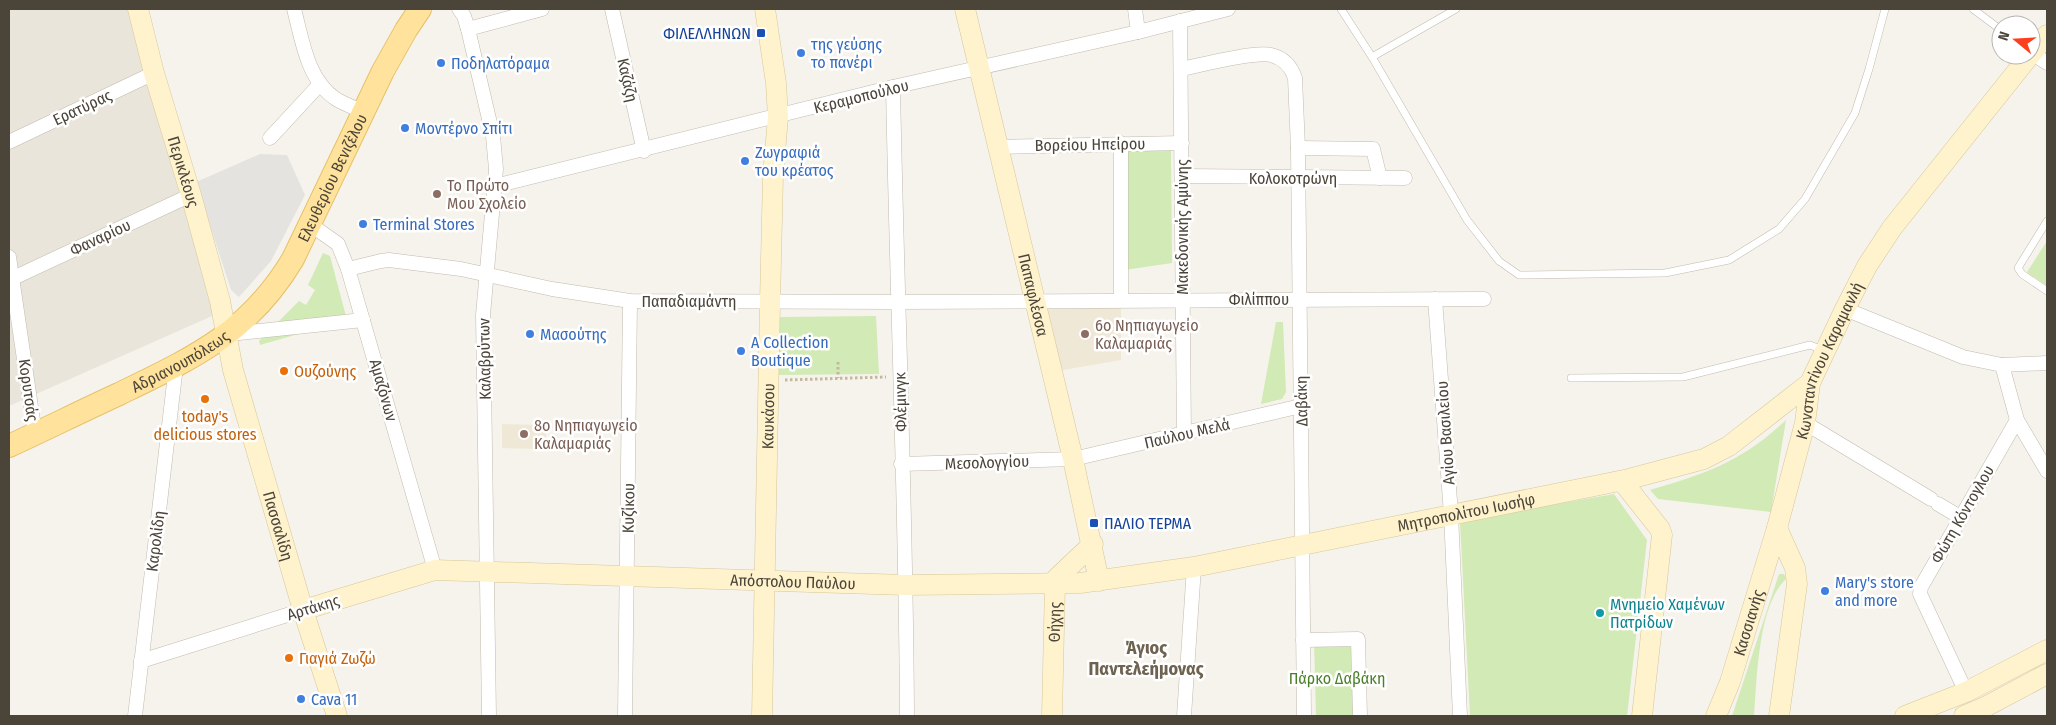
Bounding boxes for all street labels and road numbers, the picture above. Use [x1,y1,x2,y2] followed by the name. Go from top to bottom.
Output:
[613,56,642,104] street label: Καζάζη
[812,75,911,117] street label: Κεραμοπούλου
[50,86,115,129] street label: Ερατύρας
[294,111,371,245] street label: Ελευθερίου Βενιζέλου
[164,134,203,210] street label: Περικλέους
[1034,134,1146,155] street label: Βορείου Ηπείρου
[1173,159,1192,295] street label: Μακεδονικής Αμύνης
[1249,169,1337,188] street label: Κολοκοτρώνη
[67,215,134,260] street label: Φαναρίου
[1014,252,1052,338] street label: Παπαφλέσσα
[1792,279,1867,441] street label: Κωνσταντίνου Καραμανλή
[1229,290,1289,309] street label: Φιλίππου
[641,292,737,311] street label: Παπαδιαμάντη
[474,318,495,400] street label: Καλαβρύτων
[128,326,233,396] street label: Αδριανουπόλεως
[366,357,401,423] street label: Αμαζόνων
[15,358,42,423] street label: Κορυτσάς
[890,372,911,432] street label: Φλέμινγκ
[1292,376,1311,426] street label: Δαβάκη
[1432,380,1459,486] street label: Αγίου Βασιλείου
[758,383,778,449] street label: Καυκάσου
[1142,414,1232,453] street label: Παύλου Μελά
[944,452,1030,473] street label: Μεσολογγίου
[1927,462,1998,567] street label: Φώτη Κόντογλου
[619,483,638,533] street label: Κυζίκου
[259,489,297,563] street label: Πασσαλίδη
[1396,489,1537,536] street label: Μητροπολίτου Ιωσήφ
[142,509,169,573] street label: Καρολίδη
[730,570,856,593] street label: Απόστολου Παύλου
[1730,587,1768,658] street label: Κασσιανής
[285,590,342,624] street label: Αρτάκης
[1045,601,1065,642] street label: Θήχης

